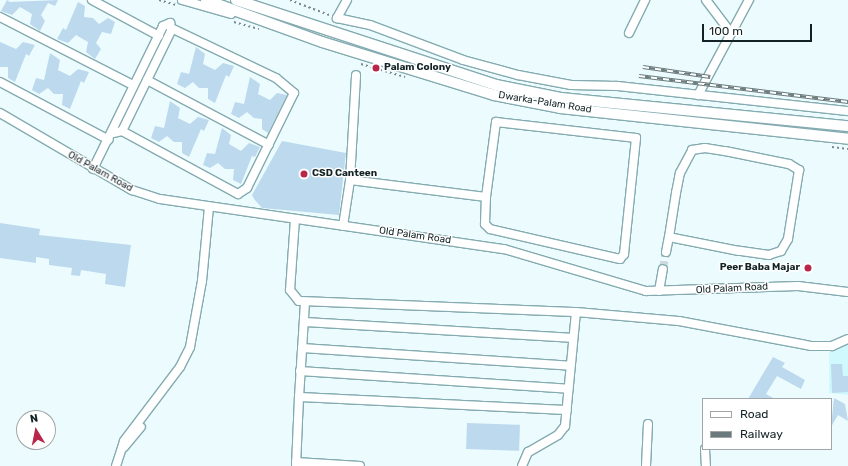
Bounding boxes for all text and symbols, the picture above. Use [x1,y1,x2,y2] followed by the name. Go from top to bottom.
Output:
[704,16,814,42] scale bar
[709,24,743,38] text: 100 m
[384,62,451,74] place label: Palam Colony
[371,63,381,73] marker: Palam Colony
[498,90,592,116] street label: Dwarka-Palam Road
[65,149,135,195] street label: Old Palam Road
[312,168,377,180] place label: CSD Canteen
[299,169,309,179] marker: CSD Canteen
[378,225,452,247] street label: Old Palam Road
[719,262,800,274] place label: Peer Baba Majar
[803,263,813,273] marker: Peer Baba Majar
[696,281,768,297] street label: Old Palam Road
[702,398,832,450] legend
[740,407,768,421] text: Road
[16,410,56,450] north arrow
[29,412,39,426] text: N
[740,427,783,441] text: Railway

